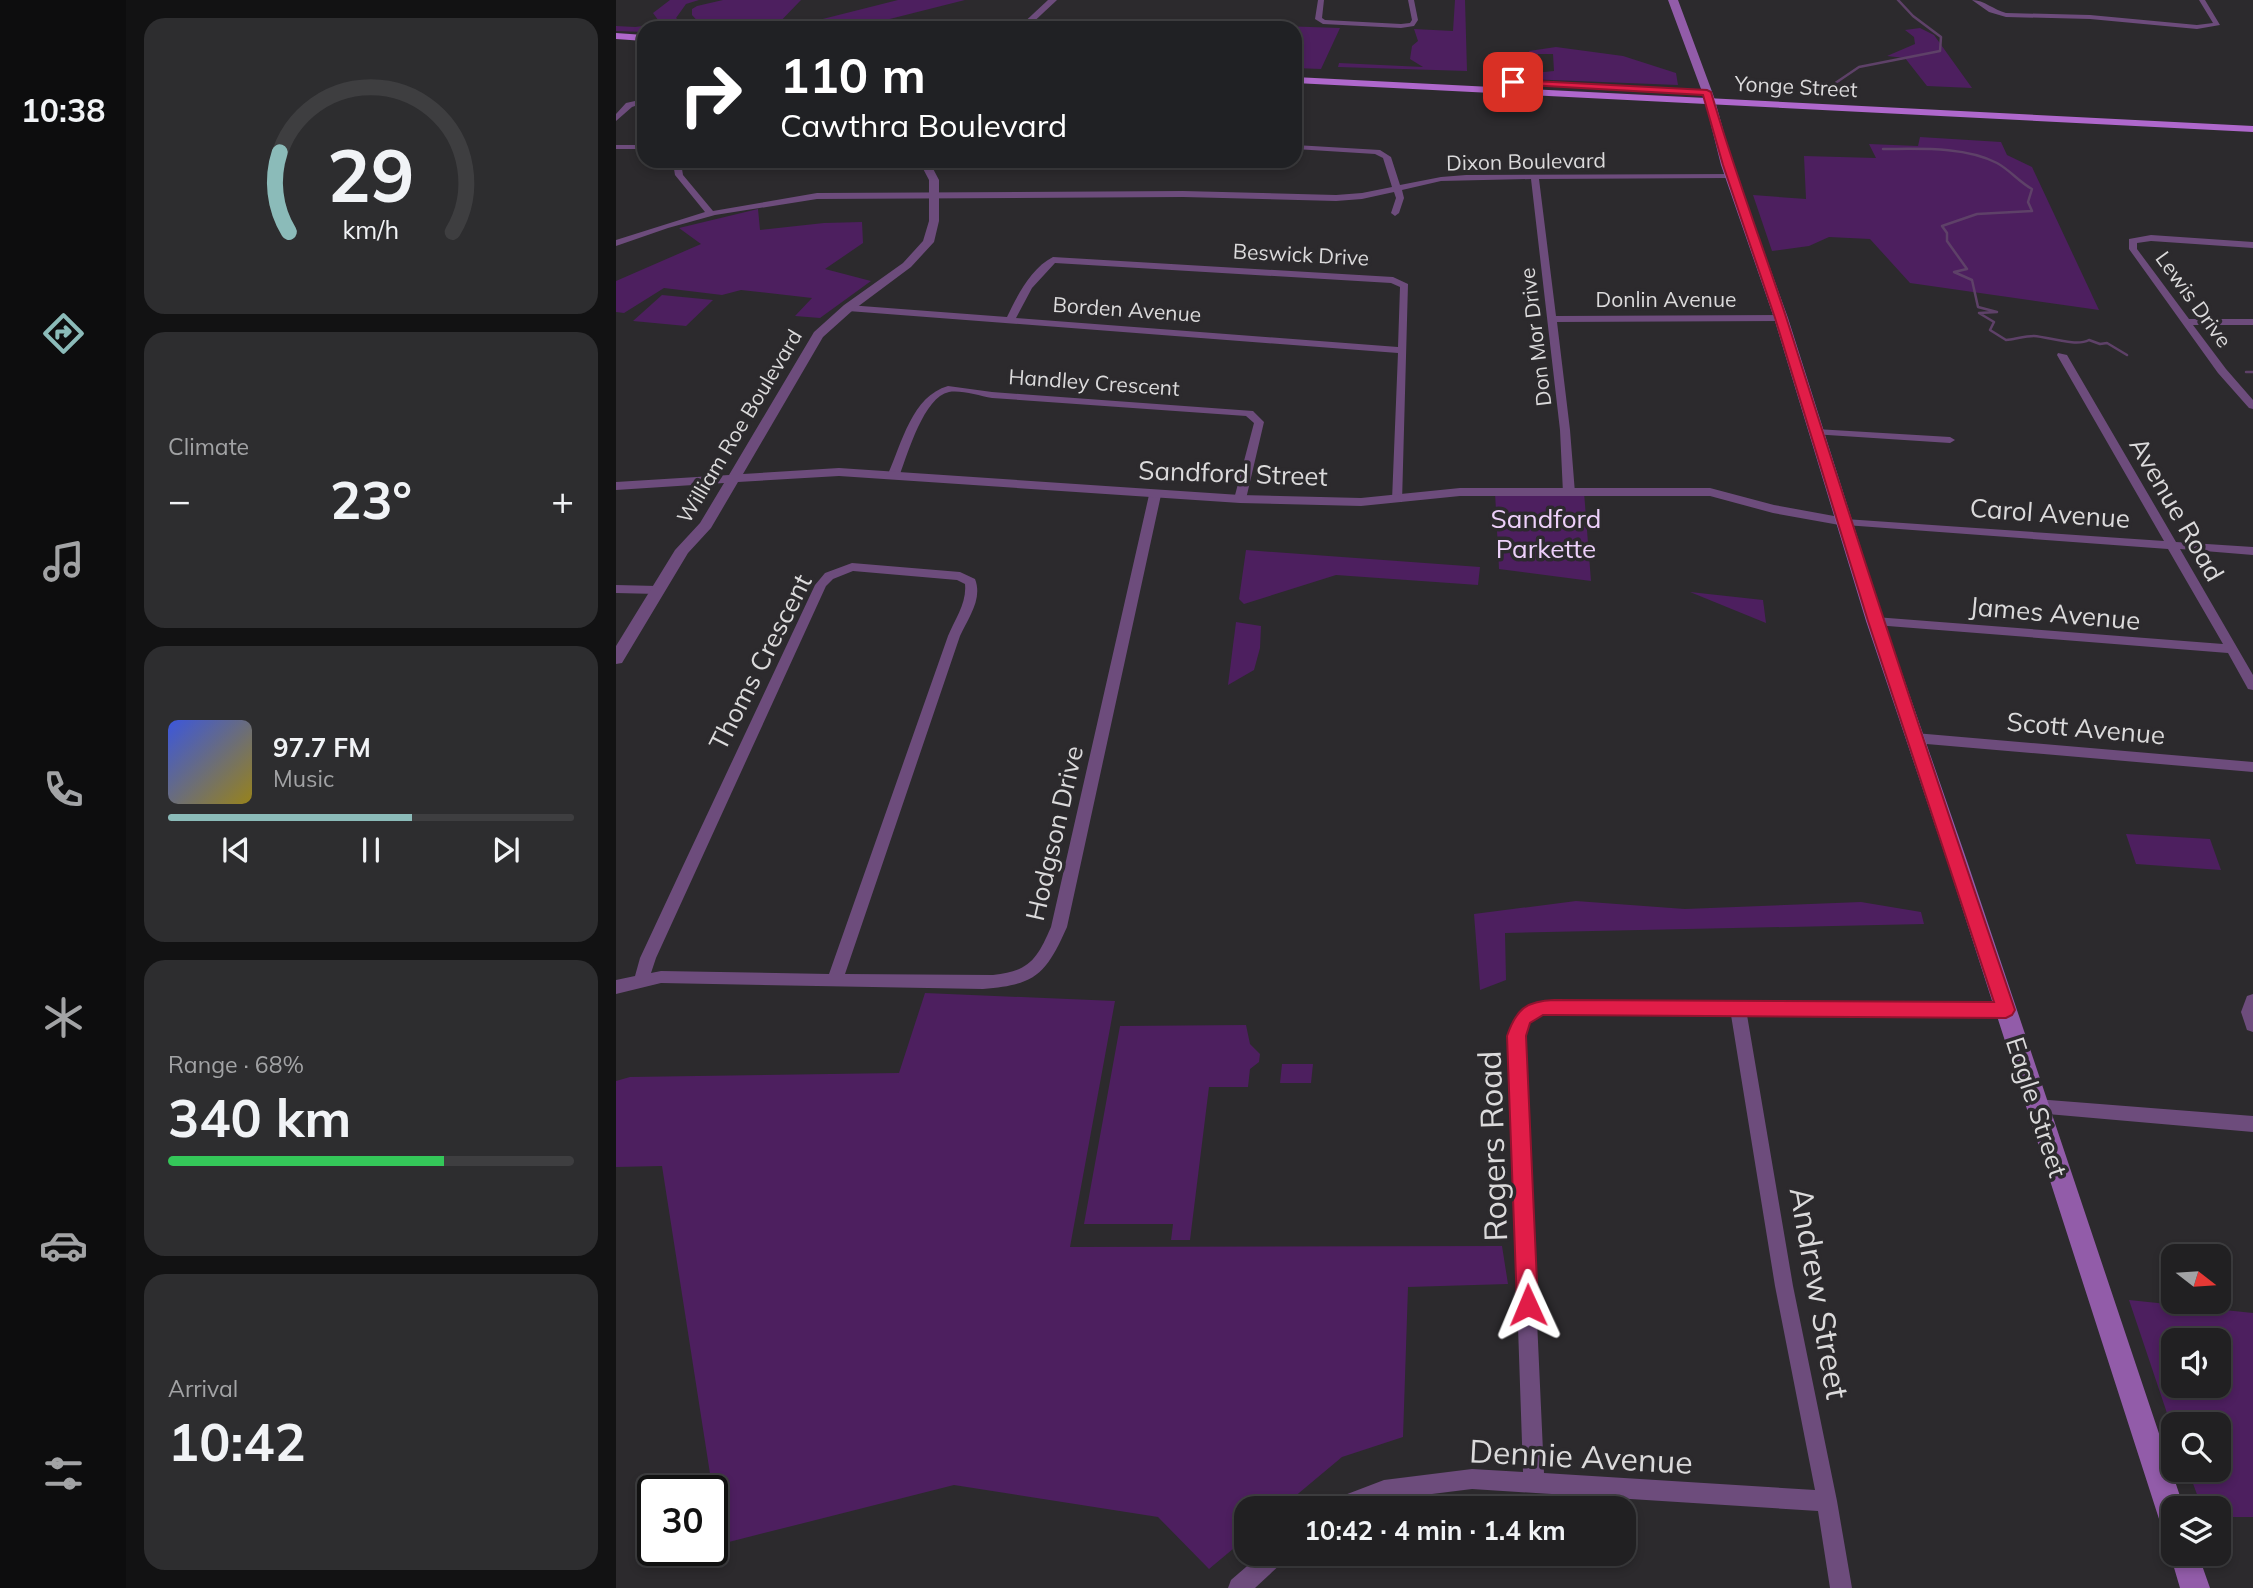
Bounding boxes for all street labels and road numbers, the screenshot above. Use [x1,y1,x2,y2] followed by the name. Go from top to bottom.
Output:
[1733,70,1858,102] street label: Yonge Street
[1446,147,1606,175] street label: Dixon Boulevard
[1232,237,1370,271] street label: Beswick Drive
[2150,246,2238,352] street label: Lewis Drive
[1514,266,1556,408] street label: Don Mor Drive
[1596,286,1736,312] street label: Donlin Avenue
[1052,291,1202,327] street label: Borden Avenue
[671,324,807,528] street label: William Roe Boulevard
[1008,363,1180,401] street label: Handley Crescent
[2122,431,2232,587] street label: Avenue Road
[1138,453,1328,493] street label: Sandford Street
[1969,491,2131,535] street label: Carol Avenue
[701,568,819,756] street label: Thoms Crescent
[1968,589,2142,637] street label: James Avenue
[2005,705,2167,751] street label: Scott Avenue
[1018,742,1090,924] street label: Hodgson Drive
[1999,1033,2075,1181] street label: Eagle Street
[1469,1050,1515,1242] street label: Rogers Road
[1782,1184,1858,1402] street label: Andrew Street
[1468,1430,1694,1482] street label: Dennie Avenue

